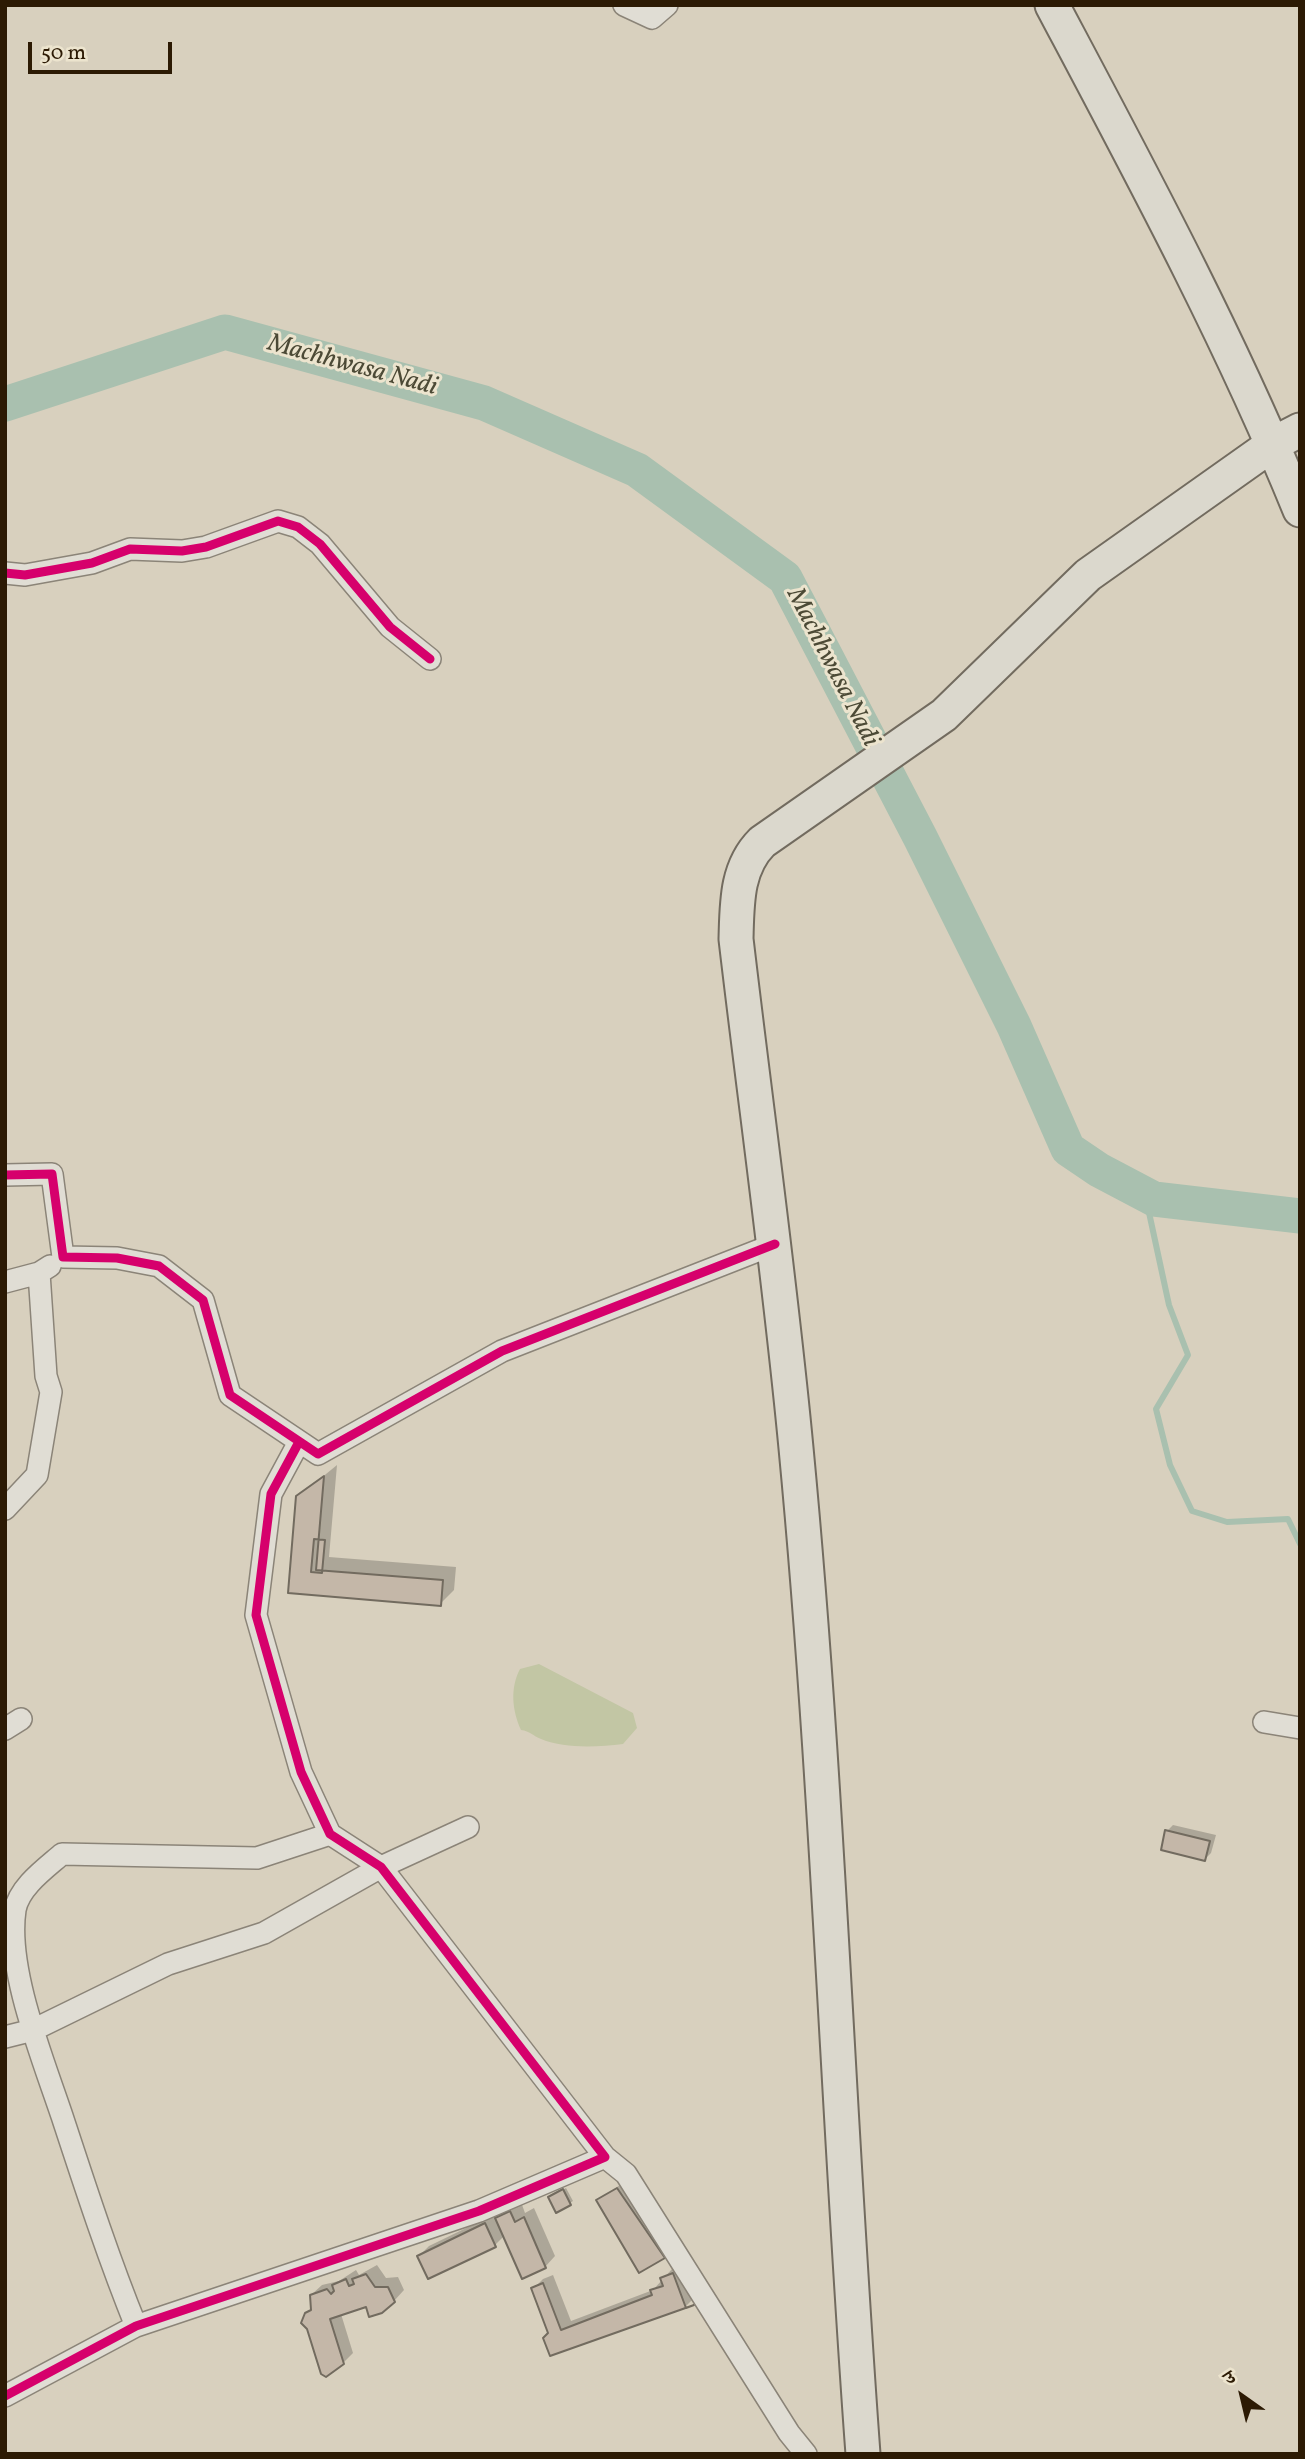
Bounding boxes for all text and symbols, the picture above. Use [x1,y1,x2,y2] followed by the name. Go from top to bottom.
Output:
[32,28,175,72] scale bar
[41,39,86,68] text: 50 m
[264,329,440,405] water label: Machhwasa Nadi
[778,583,884,753] water label: Machhwasa Nadi
[1207,2361,1277,2431] north arrow
[1219,2365,1242,2392] text: उ

